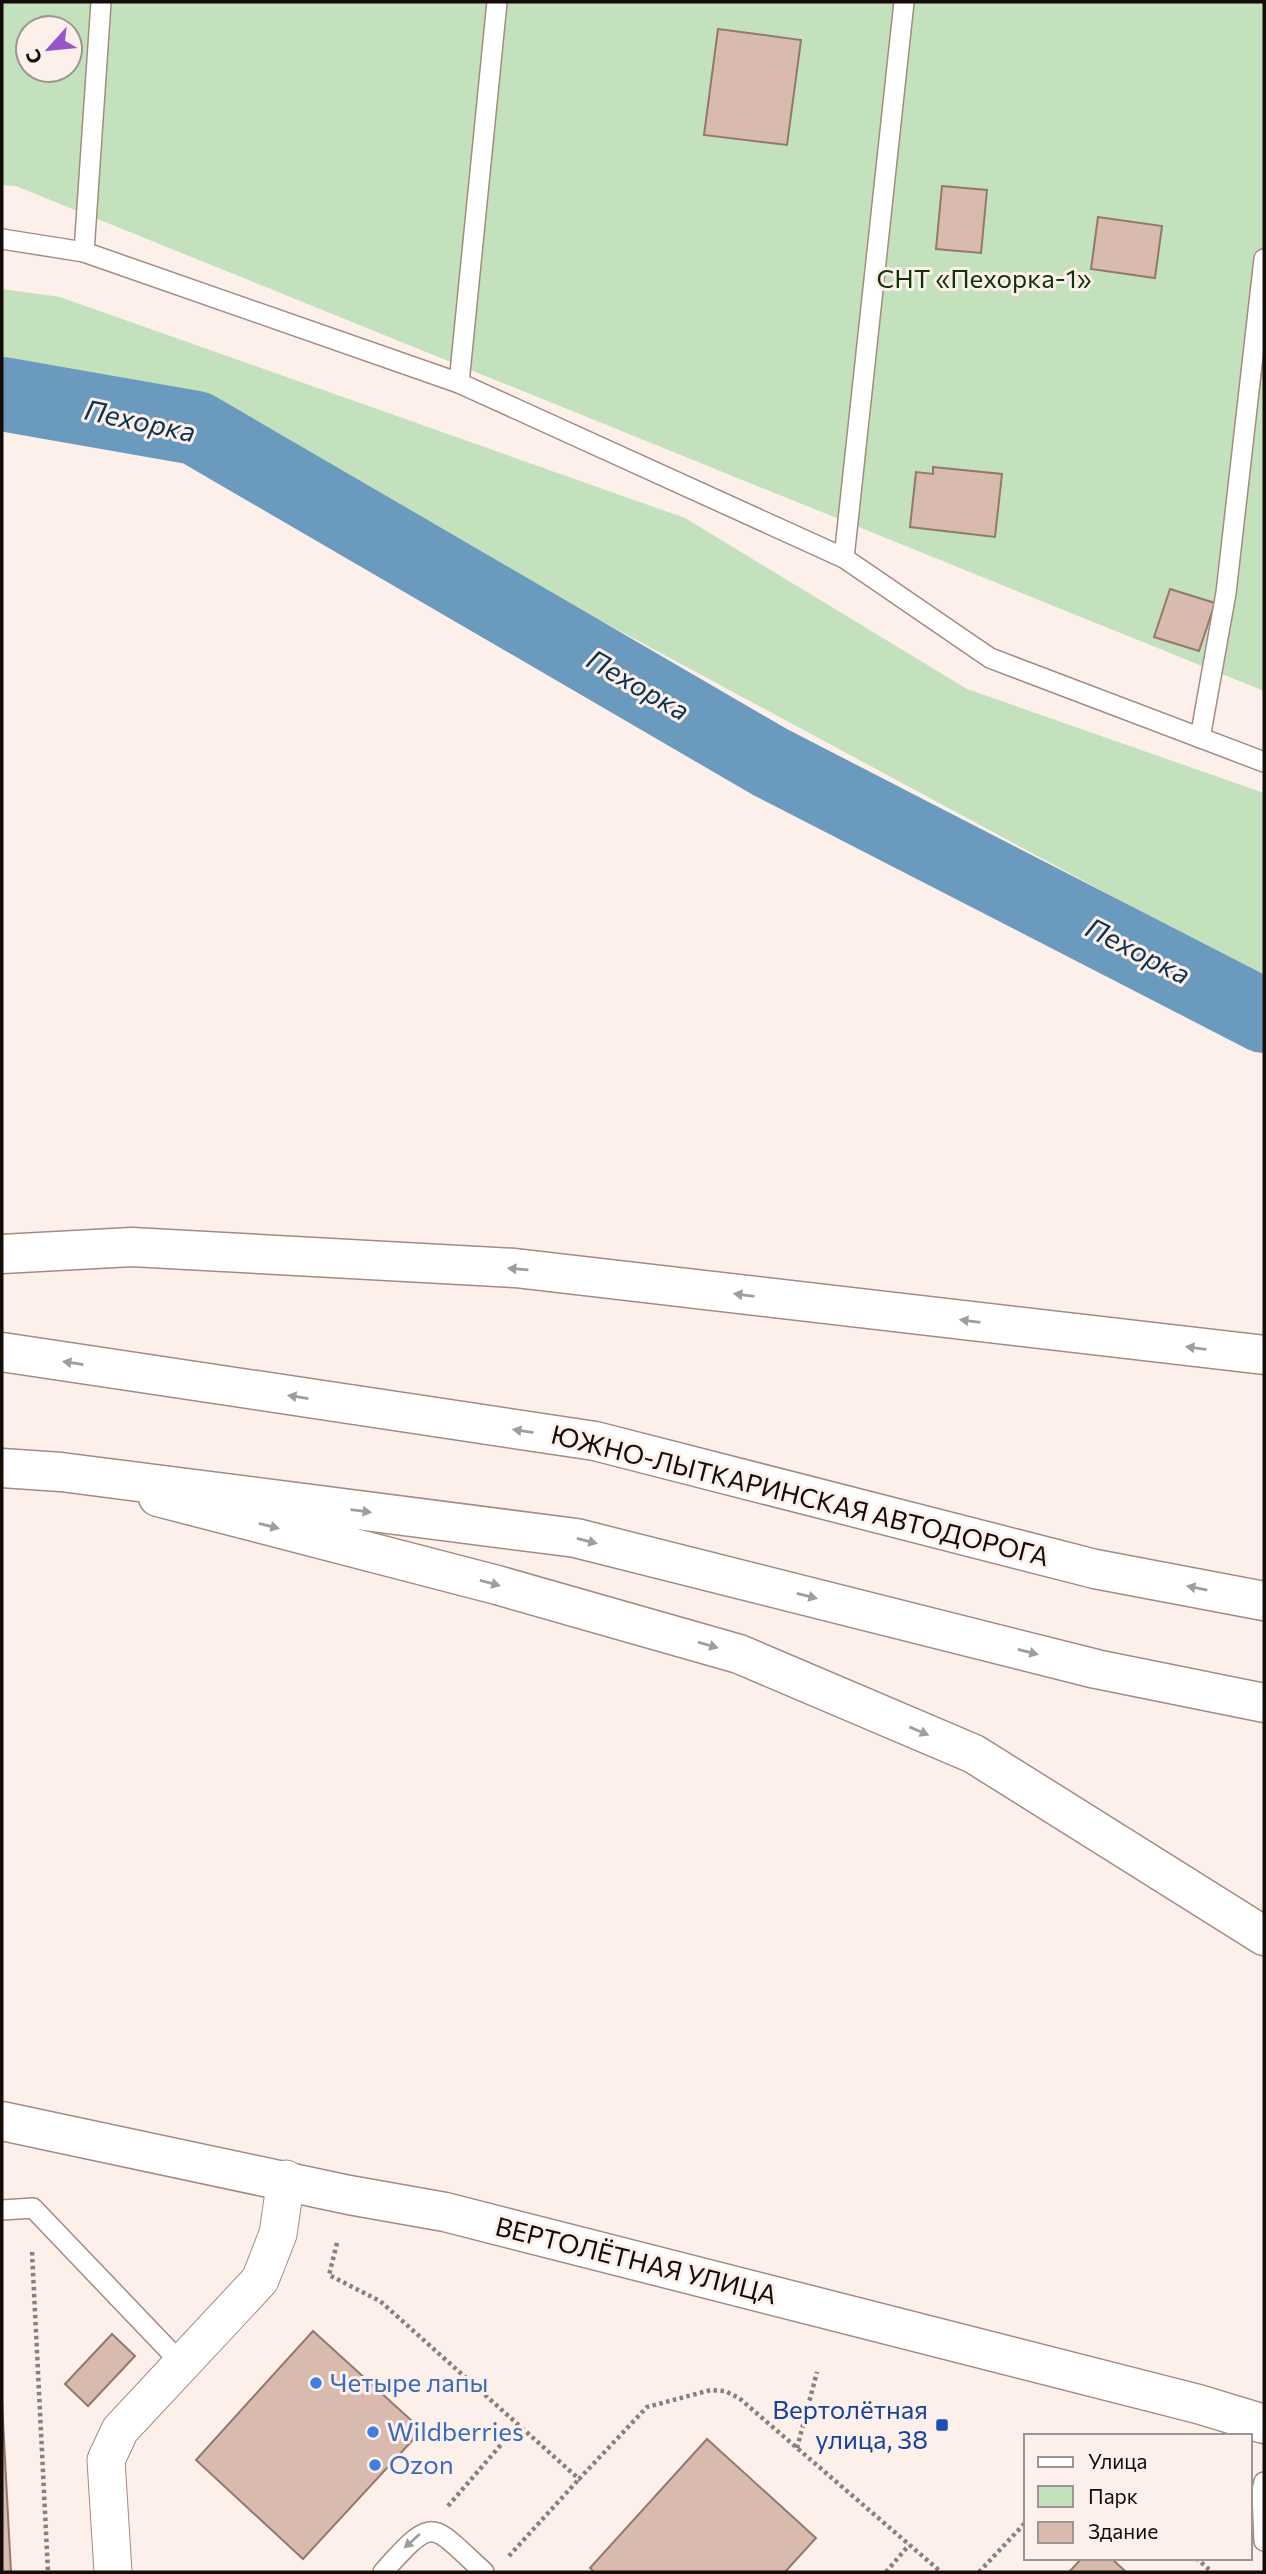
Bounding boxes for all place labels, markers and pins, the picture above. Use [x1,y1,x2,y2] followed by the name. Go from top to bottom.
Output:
[330,2366,488,2397] place label: Четыре лапы
[308,2375,324,2391] marker: Четыре лапы
[772,2393,928,2454] place label: Вертолётная улица, 38
[387,2415,524,2446] place label: Wildberries
[934,2417,950,2433] marker: Вертолётная улица, 38
[365,2424,381,2440] marker: Wildberries
[389,2448,454,2479] place label: Ozon
[367,2457,383,2473] marker: Ozon

